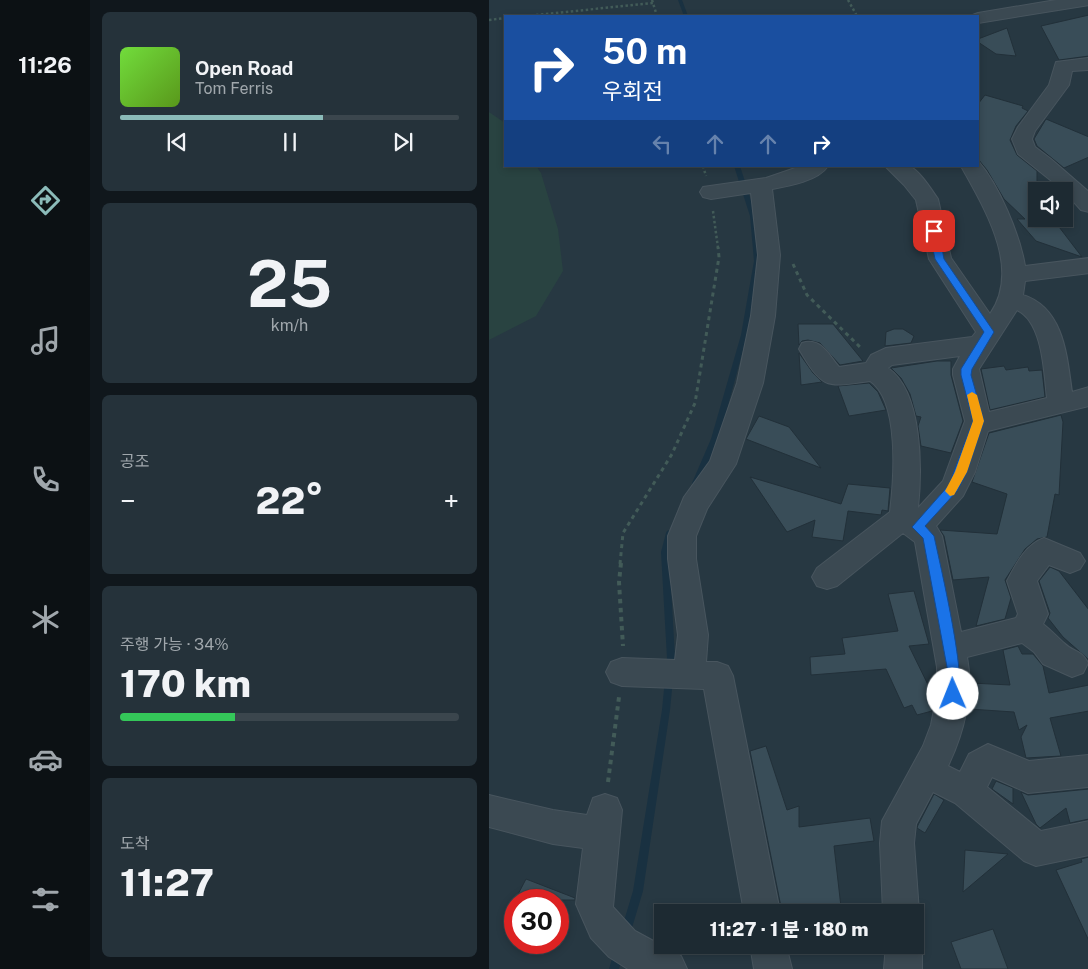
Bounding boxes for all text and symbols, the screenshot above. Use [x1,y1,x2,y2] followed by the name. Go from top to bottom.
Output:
[602,31,687,72] text: 50 m
[519,35,584,100] icon: right
[18,52,72,78] text: 11:26
[195,57,293,79] text: Open Road
[602,78,663,104] text: 우회전
[195,79,273,98] text: Tom Ferris
[163,128,191,156] icon: previous
[276,128,304,156] icon: pause
[389,128,417,156] icon: next
[648,130,676,158] icon: left
[701,130,729,158] icon: ahead
[754,130,782,158] icon: ahead
[807,130,835,158] icon: right
[1028,182,1073,227] map controls
[1028,182,1073,227] button: sound
[28,183,63,218] icon: directions
[913,210,955,252] pin
[920,217,948,245] icon: arrive
[247,245,332,322] text: 25
[271,316,308,335] text: km/h
[28,323,63,358] icon: music
[120,452,149,471] text: 공조
[28,462,63,497] icon: phone
[256,478,323,523] text: 22°
[120,484,136,517] text: −
[443,484,459,517] text: +
[28,602,63,637] icon: climate
[120,635,229,654] text: 주행 가능 · 34%
[120,661,251,706] text: 170 km
[926,667,978,719] position arrow
[28,742,63,777] icon: car
[120,834,149,853] text: 도착
[120,860,214,905] text: 11:27
[28,882,63,917] icon: filters
[504,889,569,954] speed limit sign: 30
[709,918,869,940] text: 11:27 · 1 분 · 180 m

